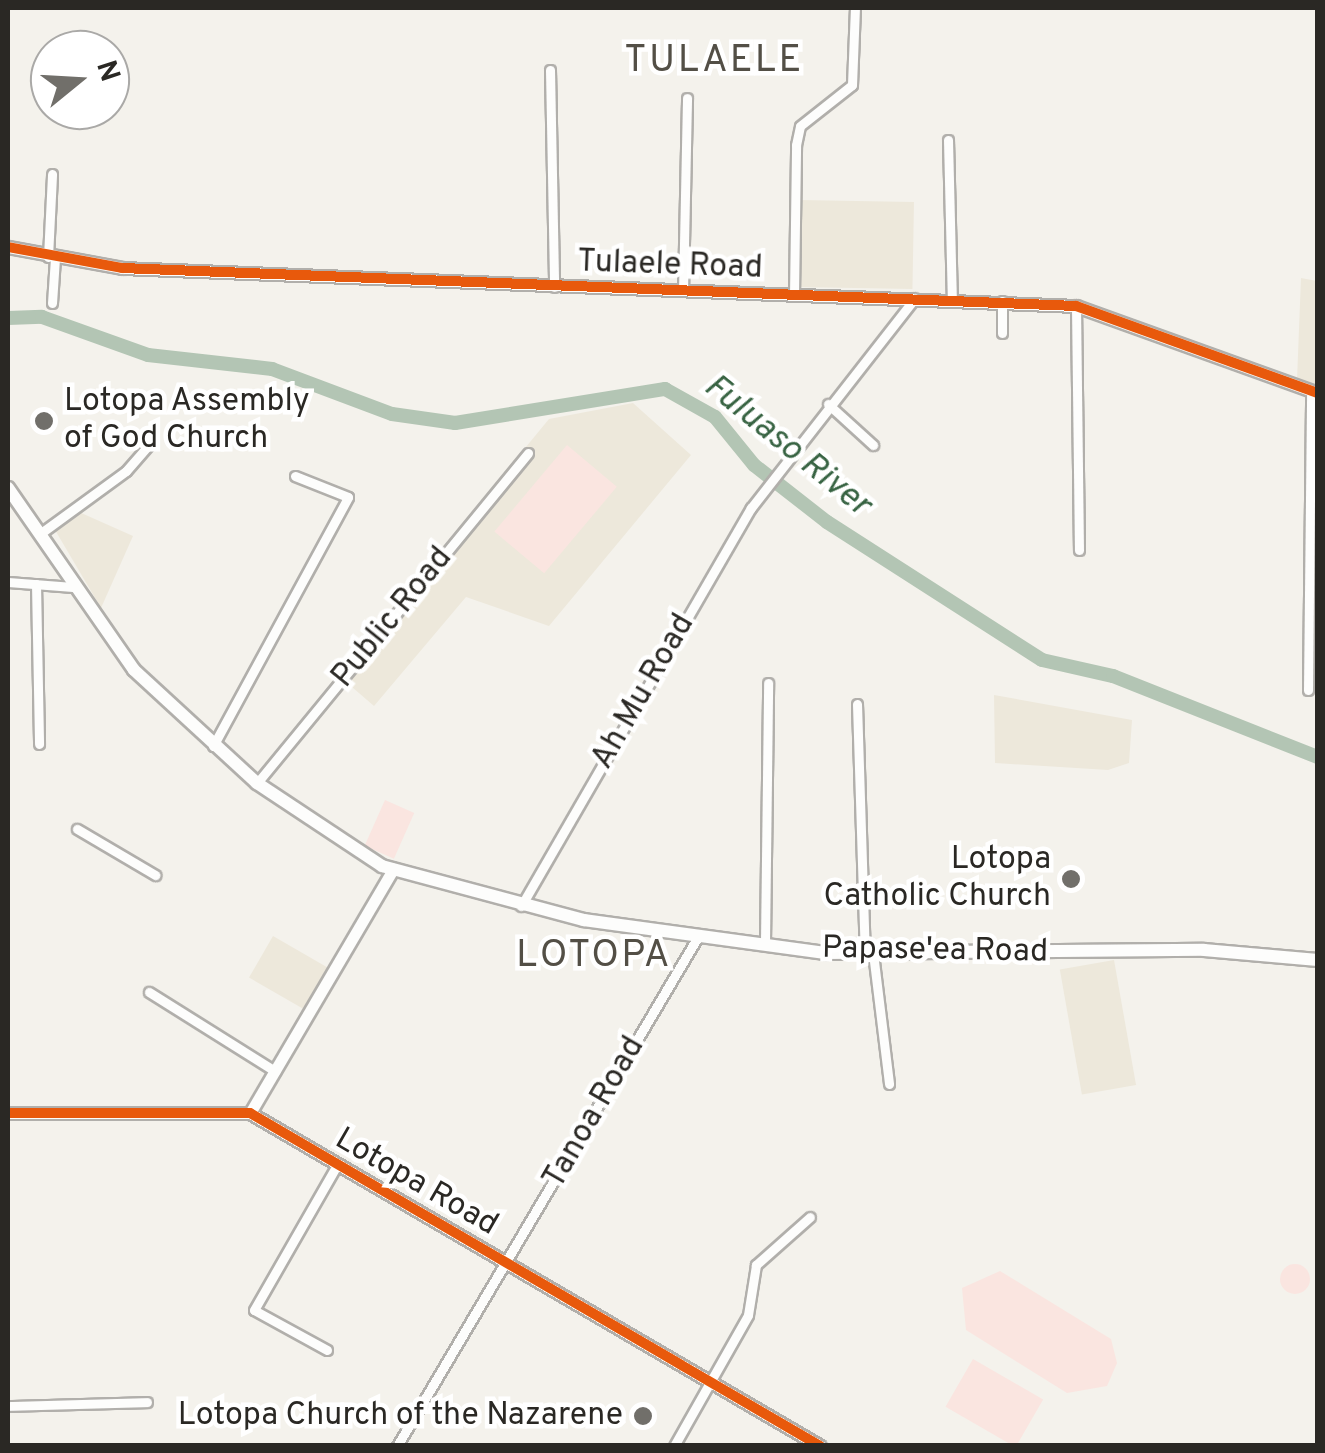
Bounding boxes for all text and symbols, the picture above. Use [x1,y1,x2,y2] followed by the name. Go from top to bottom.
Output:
[30,30,130,130] north arrow
[624,39,804,85] district label: TULAELE
[86,56,127,86] text: N
[577,244,763,288] street label: Tulaele Road
[695,366,879,526] water label: Fuluaso River
[64,384,311,459] place label: Lotopa Assembly of God Church
[33,410,55,432] marker: Lotopa Assembly of God Church
[325,540,461,696] street label: Public Road
[584,608,704,776] street label: Ah Mu Road
[823,842,1051,917] place label: Lotopa Catholic Church
[1060,868,1082,890] marker: Lotopa Catholic Church
[821,930,1049,972] street label: Papase'ea Road
[516,934,672,980] district label: LOTOPA
[536,1030,654,1196] street label: Tanoa Road
[328,1121,504,1245] street label: Lotopa Road
[178,1397,623,1435] place label: Lotopa Church of the Nazarene
[632,1405,654,1427] marker: Lotopa Church of the Nazarene

